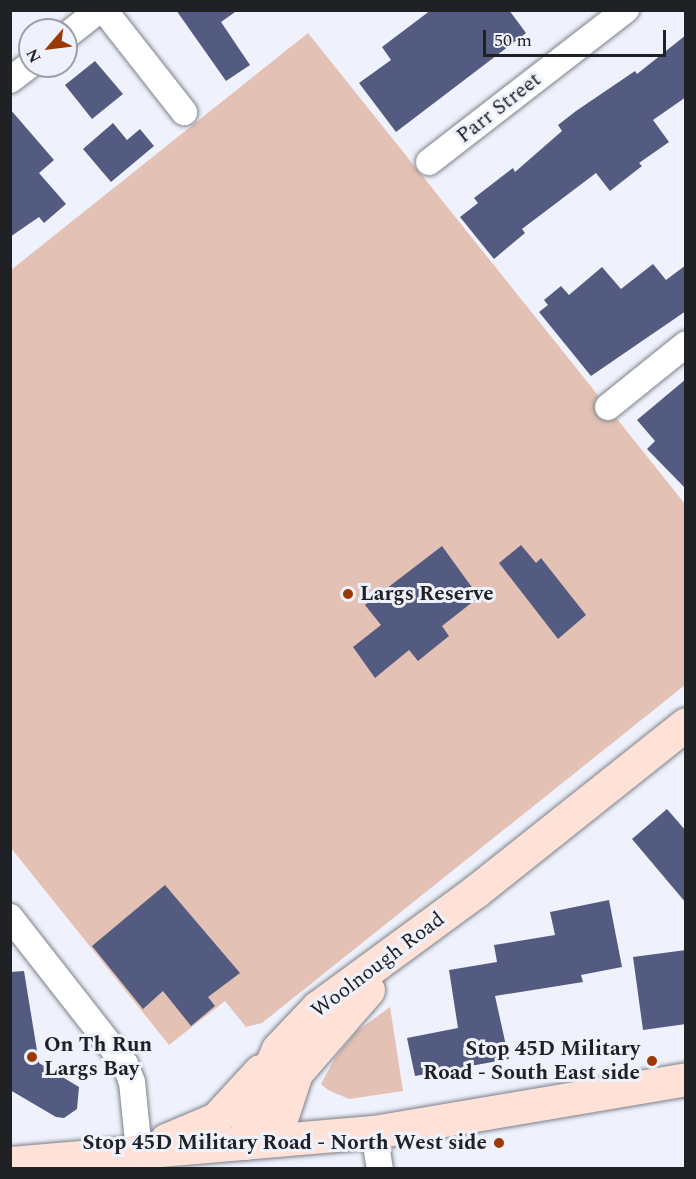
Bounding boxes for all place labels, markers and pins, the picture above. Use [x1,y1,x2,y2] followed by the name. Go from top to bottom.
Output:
[360,581,494,607] place label: Largs Reserve
[341,587,355,601] marker: Largs Reserve
[44,1032,152,1082] place label: On Th Run Largs Bay
[423,1036,640,1086] place label: Stop 45D Military Road - South East side
[25,1050,39,1064] marker: On Th Run Largs Bay
[645,1054,659,1068] marker: Stop 45D Military Road - South East side
[82,1130,487,1156] place label: Stop 45D Military Road - North West side
[492,1136,506,1150] marker: Stop 45D Military Road - North West side

